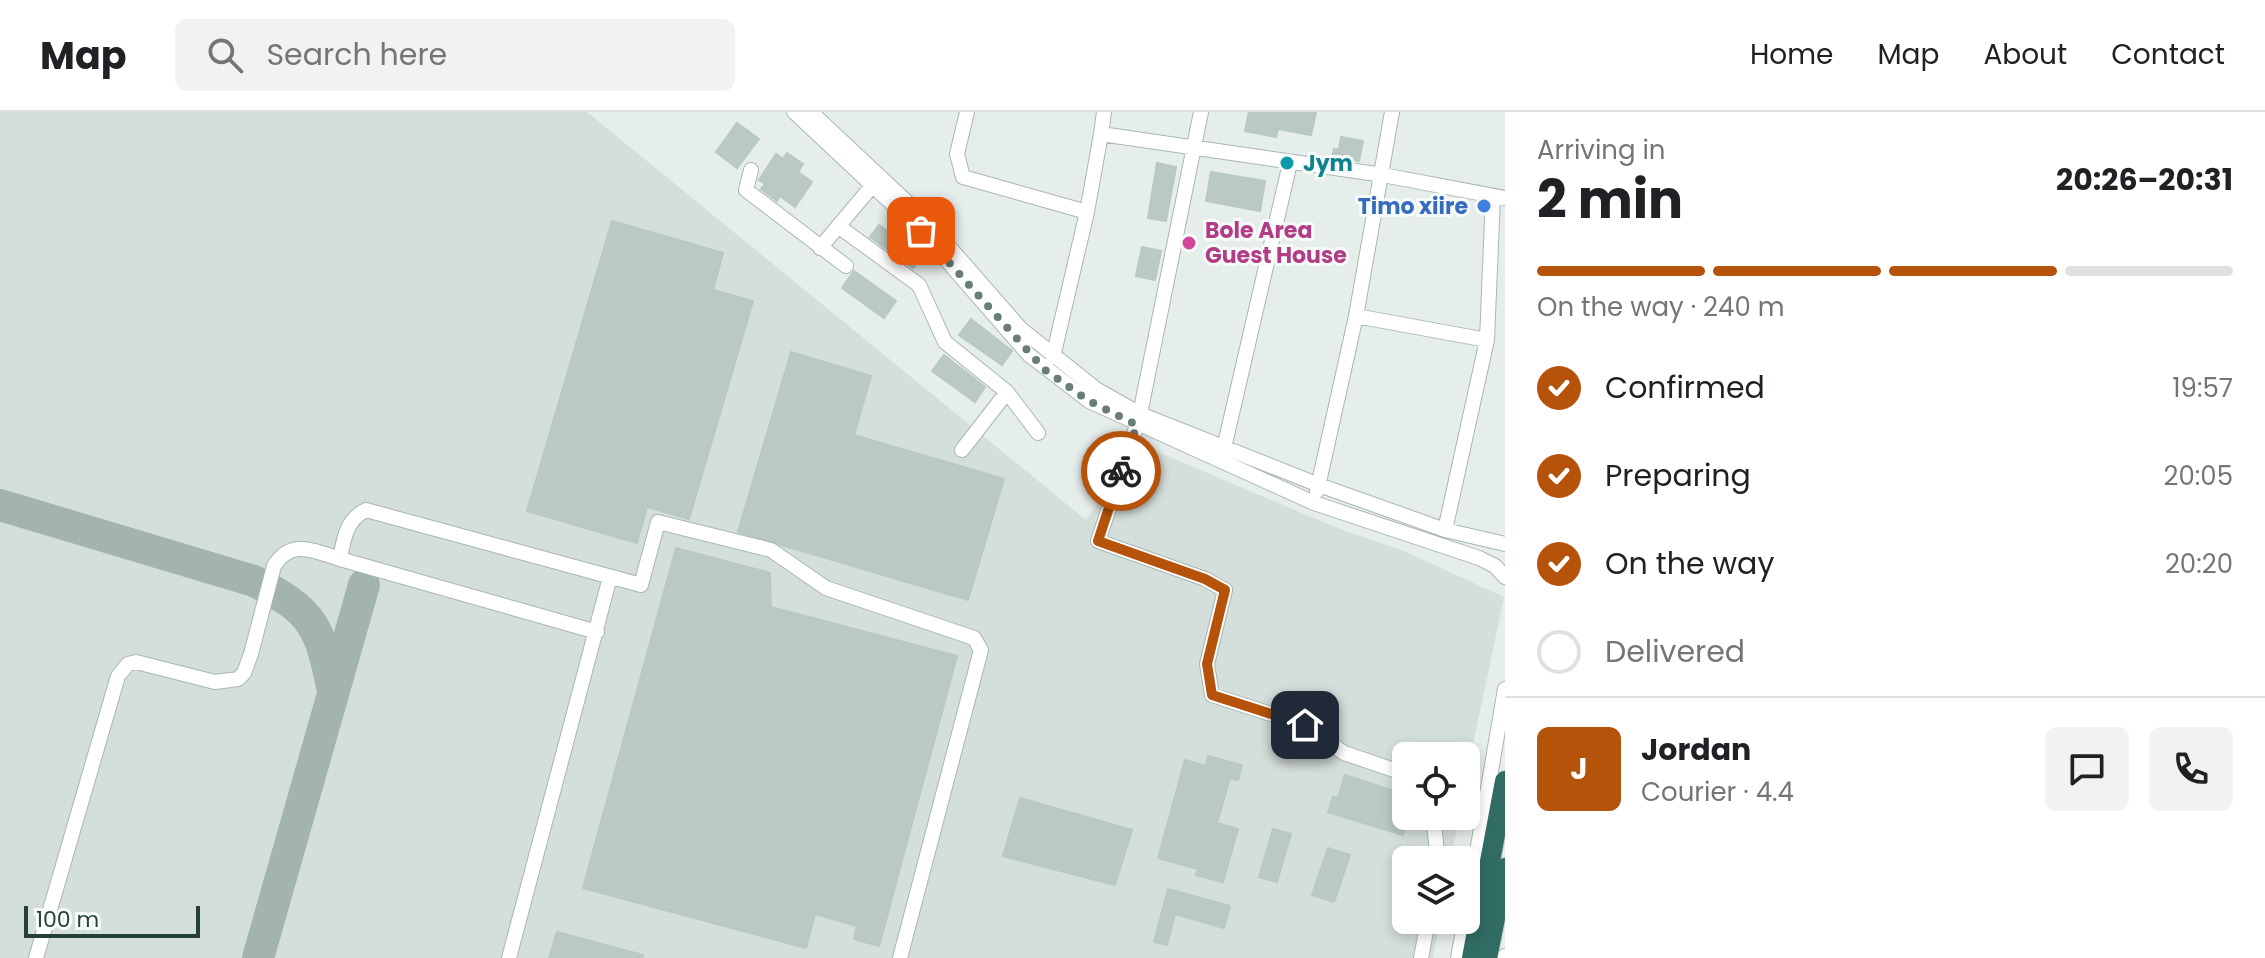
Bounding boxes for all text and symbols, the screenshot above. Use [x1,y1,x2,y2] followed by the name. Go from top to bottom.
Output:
[175,19,735,91] search box
[40,29,127,82] text: Map
[203,33,247,77] icon: search
[267,33,447,76] text: Search here
[1750,35,1833,74] text: Home
[1877,35,1939,74] text: Map
[1983,35,2067,74] text: About
[2111,35,2225,74] text: Contact
[1537,132,1666,168] text: Arriving in
[1303,148,1353,179] place label: Jym
[1278,154,1296,172] marker: Jym
[2056,158,2233,201] text: 20:26–20:31
[1537,163,1683,236] text: 2 min
[1358,191,1468,222] place label: Timo xiire
[887,197,955,265] pin
[1475,197,1493,215] marker: Timo xiire
[899,209,943,253] icon: bag
[1205,215,1347,271] place label: Bole Area Guest House
[1180,234,1198,252] marker: Bole Area Guest House
[1537,289,1784,325] text: On the way · 240 m
[1537,366,1581,410] icon: check
[1605,366,1765,409] text: Confirmed
[2172,370,2233,406] text: 19:57
[1081,431,1161,511] courier
[1099,449,1143,493] icon: bike
[1537,454,1581,498] icon: check
[1605,454,1751,497] text: Preparing
[2164,458,2233,494] text: 20:05
[1537,542,1581,586] icon: check
[1605,542,1774,585] text: On the way
[2165,546,2233,582] text: 20:20
[1605,630,1745,673] text: Delivered
[1271,691,1339,759] pin
[1283,703,1327,747] icon: home
[2045,727,2129,811] button: chat
[2149,727,2233,811] button: phone
[1641,728,1751,771] text: Jordan
[1392,742,1480,934] map controls
[1392,742,1480,830] button: locate
[1570,747,1588,790] text: J
[1641,774,1794,810] text: Courier · 4.4
[1392,846,1480,934] button: layers
[24,902,200,938] scale bar
[36,904,99,935] text: 100 m

